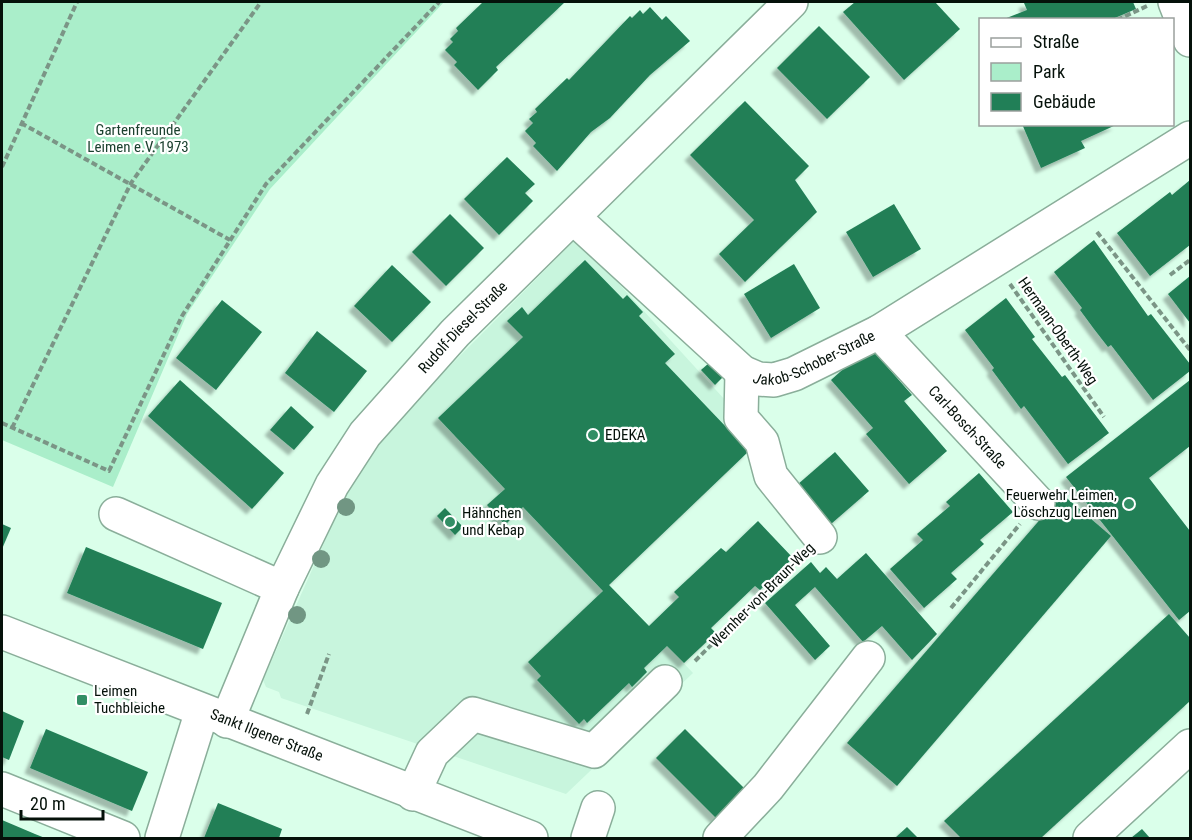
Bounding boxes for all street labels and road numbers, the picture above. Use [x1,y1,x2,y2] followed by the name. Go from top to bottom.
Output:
[1014,274,1102,388] street label: Hermann-Oberth-Weg
[414,277,511,377] street label: Rudolf-Diesel-Straße
[750,326,878,389] street label: Jakob-Schober-Straße
[925,382,1010,472] street label: Carl-Bosch-Straße
[706,539,818,651] street label: Wernher-von-Braun-Weg
[208,705,326,765] street label: Sankt Ilgener Straße

